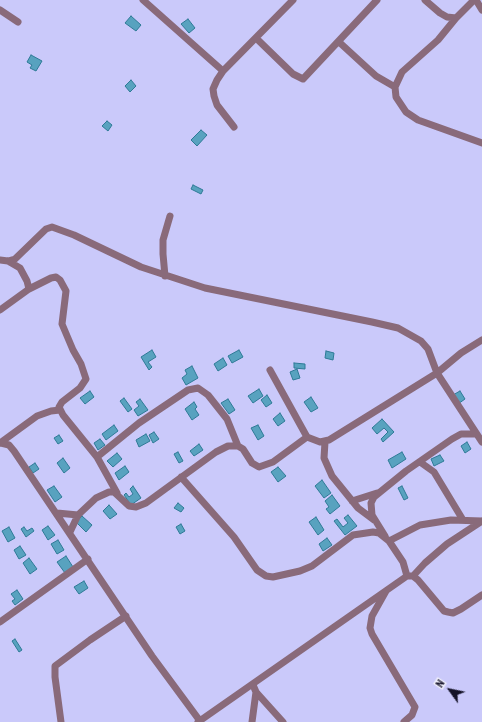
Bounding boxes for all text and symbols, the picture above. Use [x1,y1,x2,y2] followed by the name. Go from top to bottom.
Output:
[430,670,470,710] north arrow
[432,677,448,690] text: N

